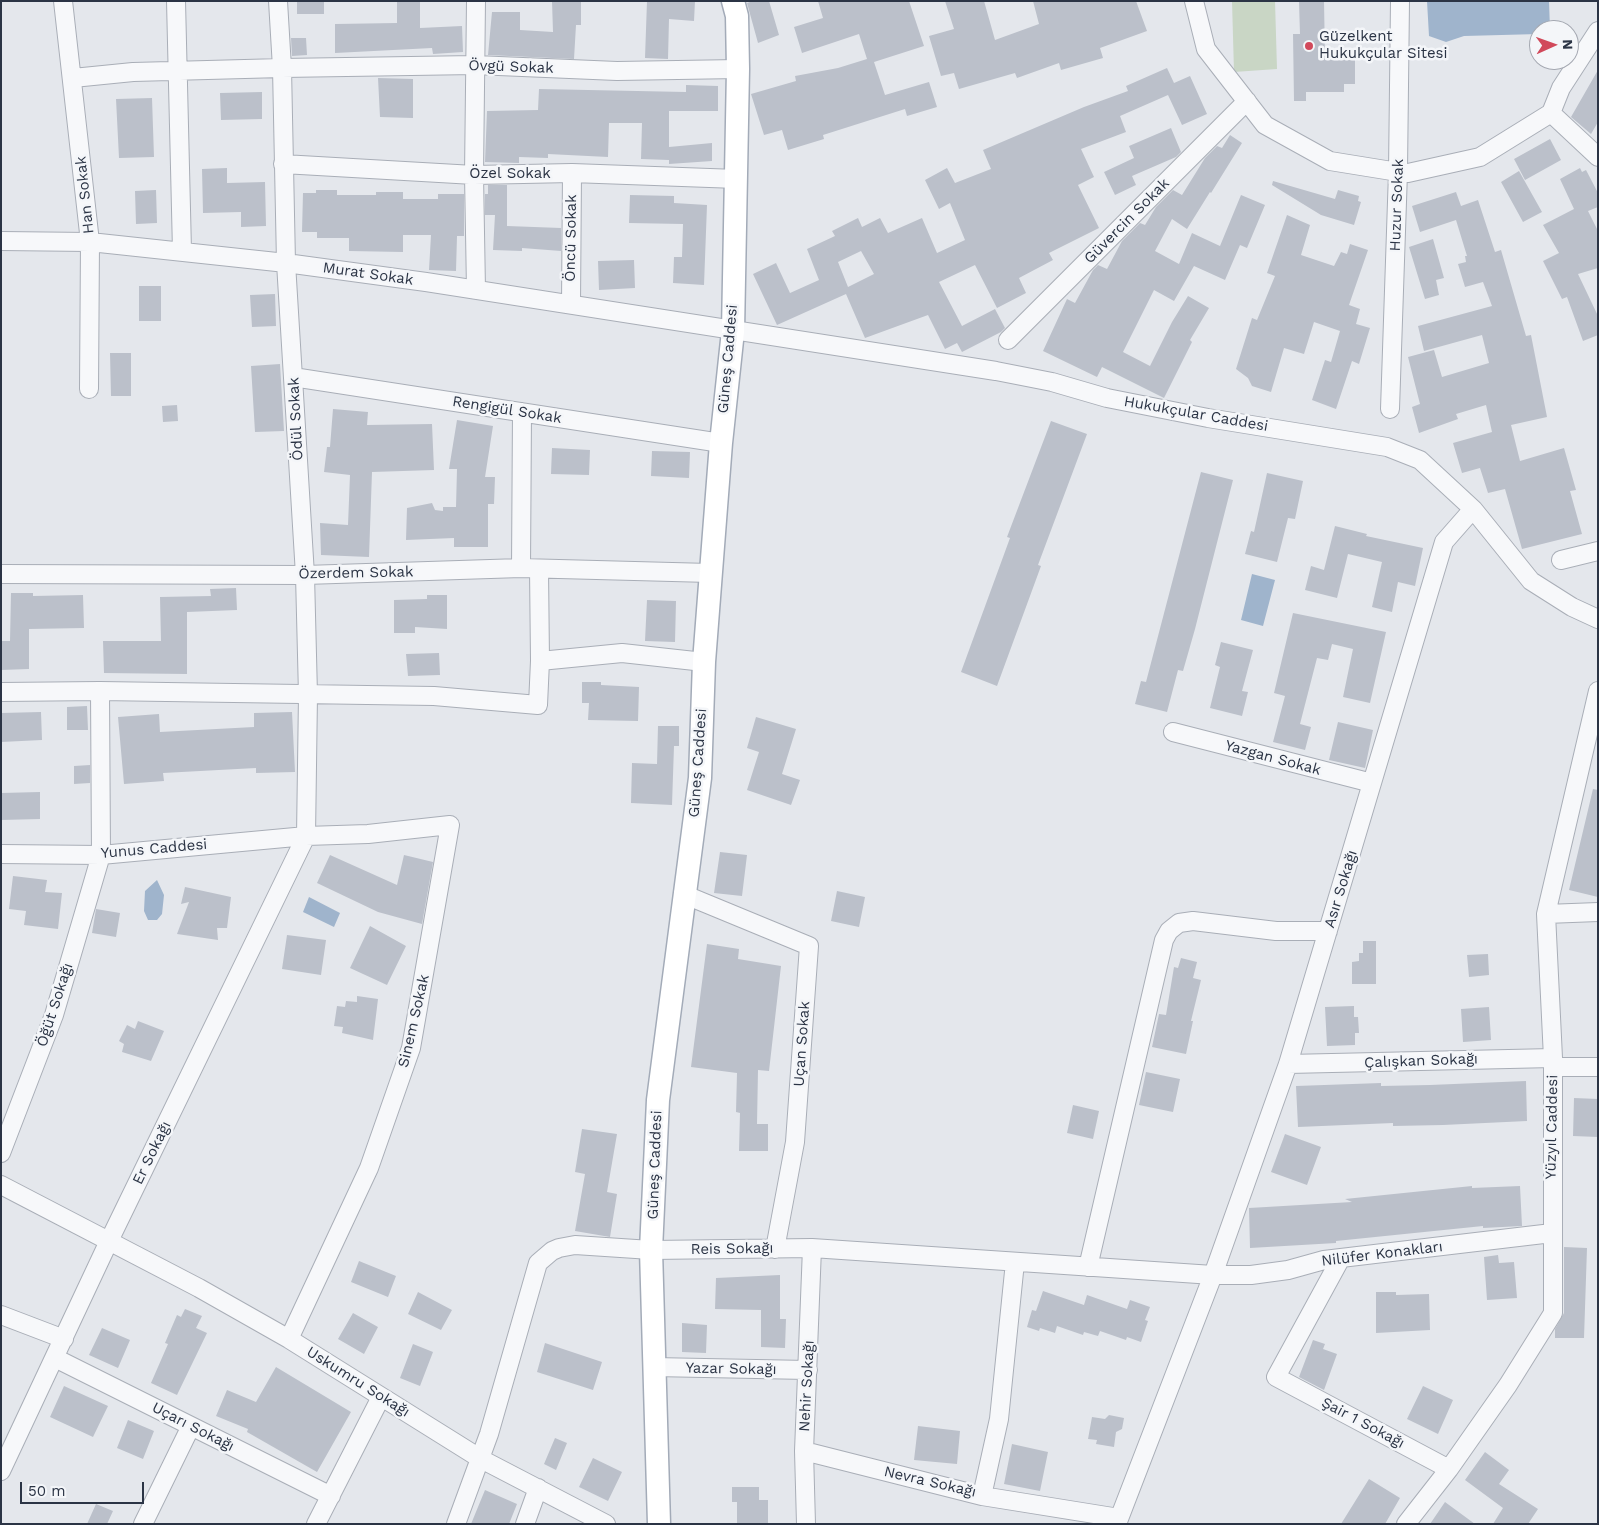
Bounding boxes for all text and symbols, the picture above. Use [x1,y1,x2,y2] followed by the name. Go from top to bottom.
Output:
[1529,20,1579,70] north arrow
[1319,28,1447,63] place label: Güzelkent Hukukçular Sitesi
[1560,39,1576,50] text: N
[1303,40,1315,52] marker: Güzelkent Hukukçular Sitesi
[468,57,554,77] street label: Övgü Sokak
[72,155,98,235] street label: Han Sokak
[1386,158,1408,252] street label: Huzur Sokak
[469,165,551,183] street label: Özel Sokak
[1081,175,1173,267] street label: Güvercin Sokak
[561,194,581,282] street label: Öncü Sokak
[321,259,415,289] street label: Murat Sokak
[714,304,742,414] street label: Güneş Caddesi
[285,377,307,461] street label: Ödül Sokak
[451,392,563,428] street label: Rengigül Sokak
[1122,392,1270,436] street label: Hukukçular Caddesi
[298,563,414,583] street label: Özerdem Sokak
[685,708,711,818] street label: Güneş Caddesi
[1223,737,1323,779] street label: Yazgan Sokak
[100,835,208,863] street label: Yunus Caddesi
[1321,848,1361,930] street label: Asır Sokağı
[33,961,77,1049] street label: Öğüt Sokağı
[395,973,433,1069] street label: Sinem Sokak
[790,1001,814,1087] street label: Uçan Sokak
[1364,1050,1478,1072] street label: Çalışkan Sokağı
[1542,1075,1562,1179] street label: Yüzyıl Caddesi
[644,1110,666,1220] street label: Güneş Caddesi
[129,1118,175,1188] street label: Er Sokağı
[1320,1238,1444,1270] street label: Nilüfer Konakları
[690,1239,774,1259] street label: Reis Sokağı
[796,1340,818,1432] street label: Nehir Sokağı
[303,1343,413,1421] street label: Uskumru Sokağı
[685,1359,777,1379] street label: Yazar Sokağı
[1318,1394,1408,1452] street label: Şair 1 Sokağı
[149,1399,237,1455] street label: Uçarı Sokağı
[882,1463,978,1501] street label: Nevra Sokağı
[22,1472,146,1504] scale bar
[28,1482,65,1500] text: 50 m

